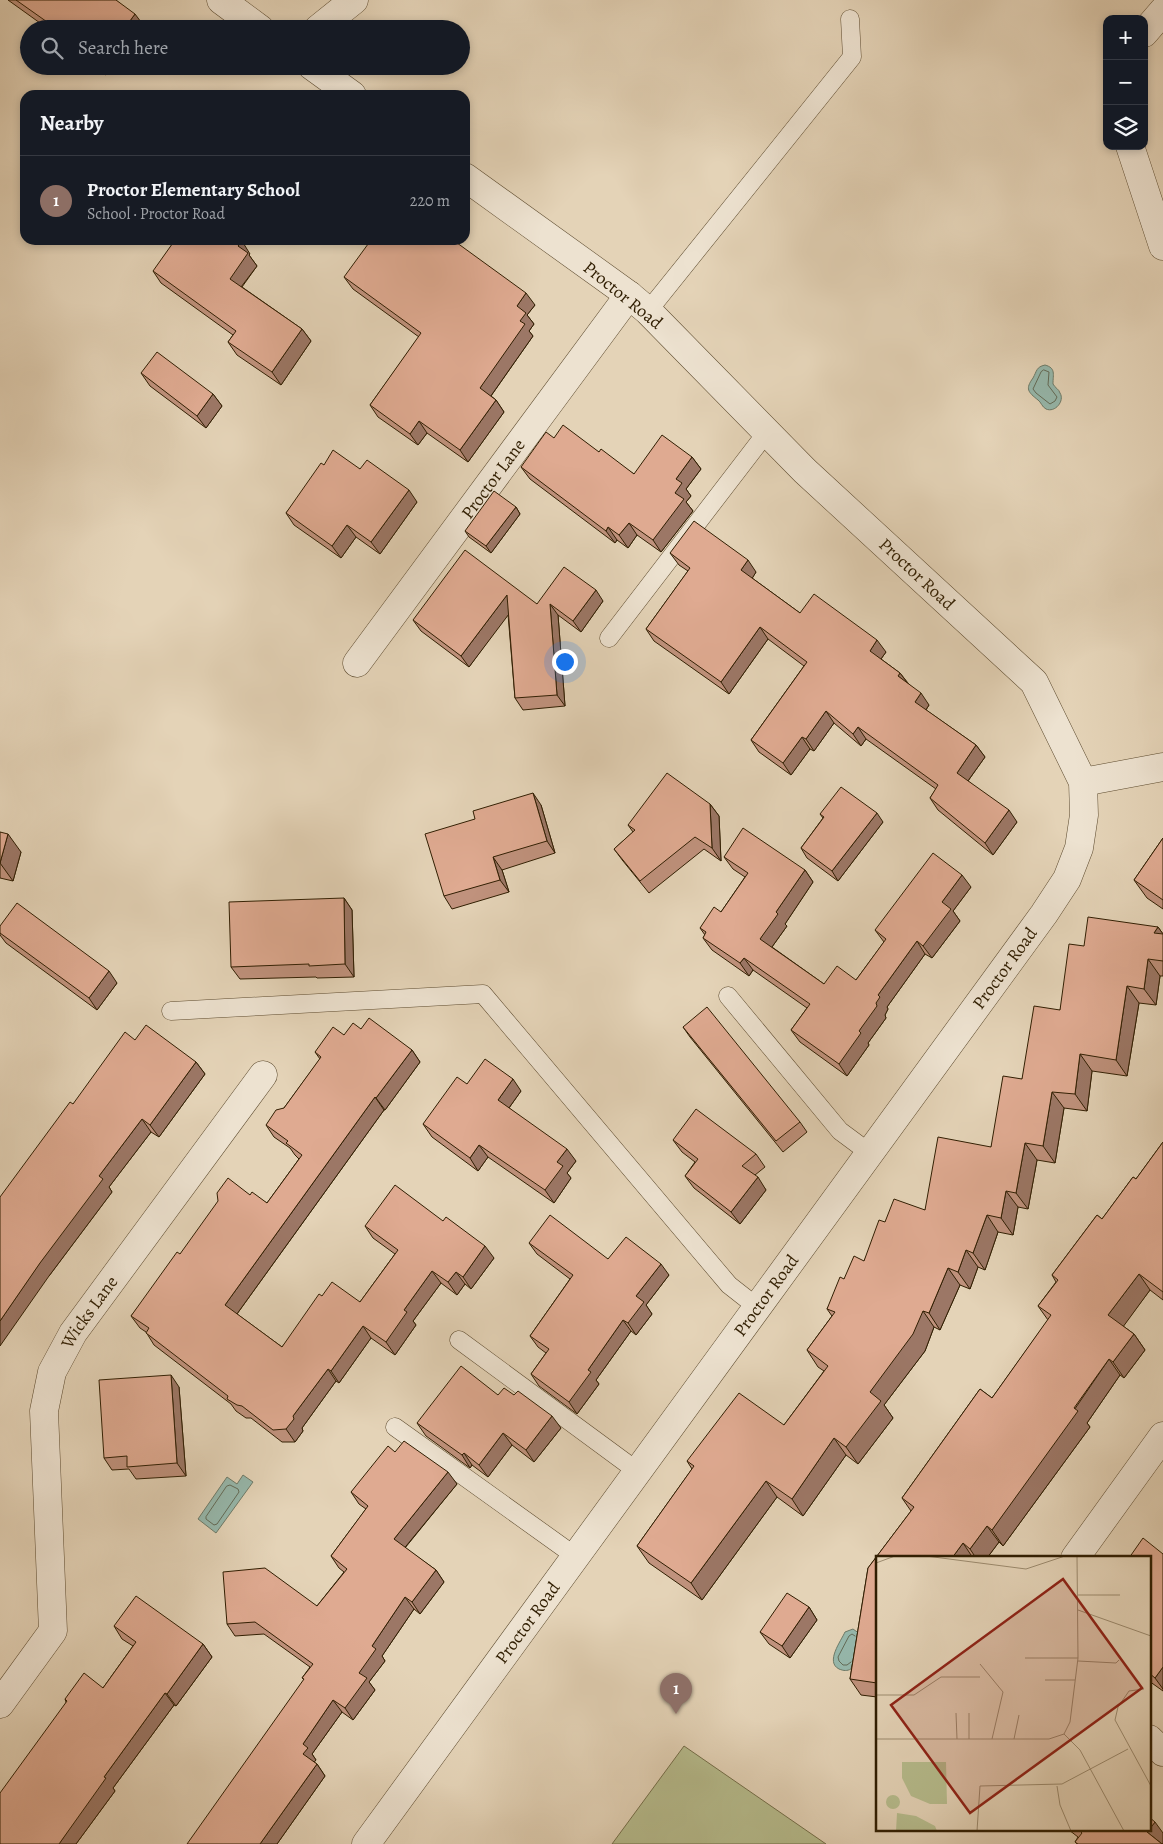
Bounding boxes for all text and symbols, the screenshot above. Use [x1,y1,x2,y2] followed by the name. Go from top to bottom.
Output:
[1103,15,1148,150] map controls
[1103,15,1148,60] button: +
[20,20,470,75] search box
[38,34,66,62] icon: search
[78,35,168,61] text: Search here
[1103,60,1148,105] button: −
[1103,105,1148,150] button: layers
[40,109,103,137] text: Nearby
[87,177,300,203] text: Proctor Elementary School
[53,190,59,212] text: 1
[410,190,450,212] text: 220 m
[87,203,225,225] text: School · Proctor Road
[578,256,668,335] street label: Proctor Road
[456,434,531,524] street label: Proctor Lane
[874,533,960,616] street label: Proctor Road
[552,649,578,675] your location
[967,922,1043,1014] street label: Proctor Road
[728,1249,804,1341] street label: Proctor Road
[55,1271,123,1353] street label: Wicks Lane
[876,1556,1150,1832] inset map
[489,1576,566,1668] street label: Proctor Road
[660,1673,692,1714] pin: 1

